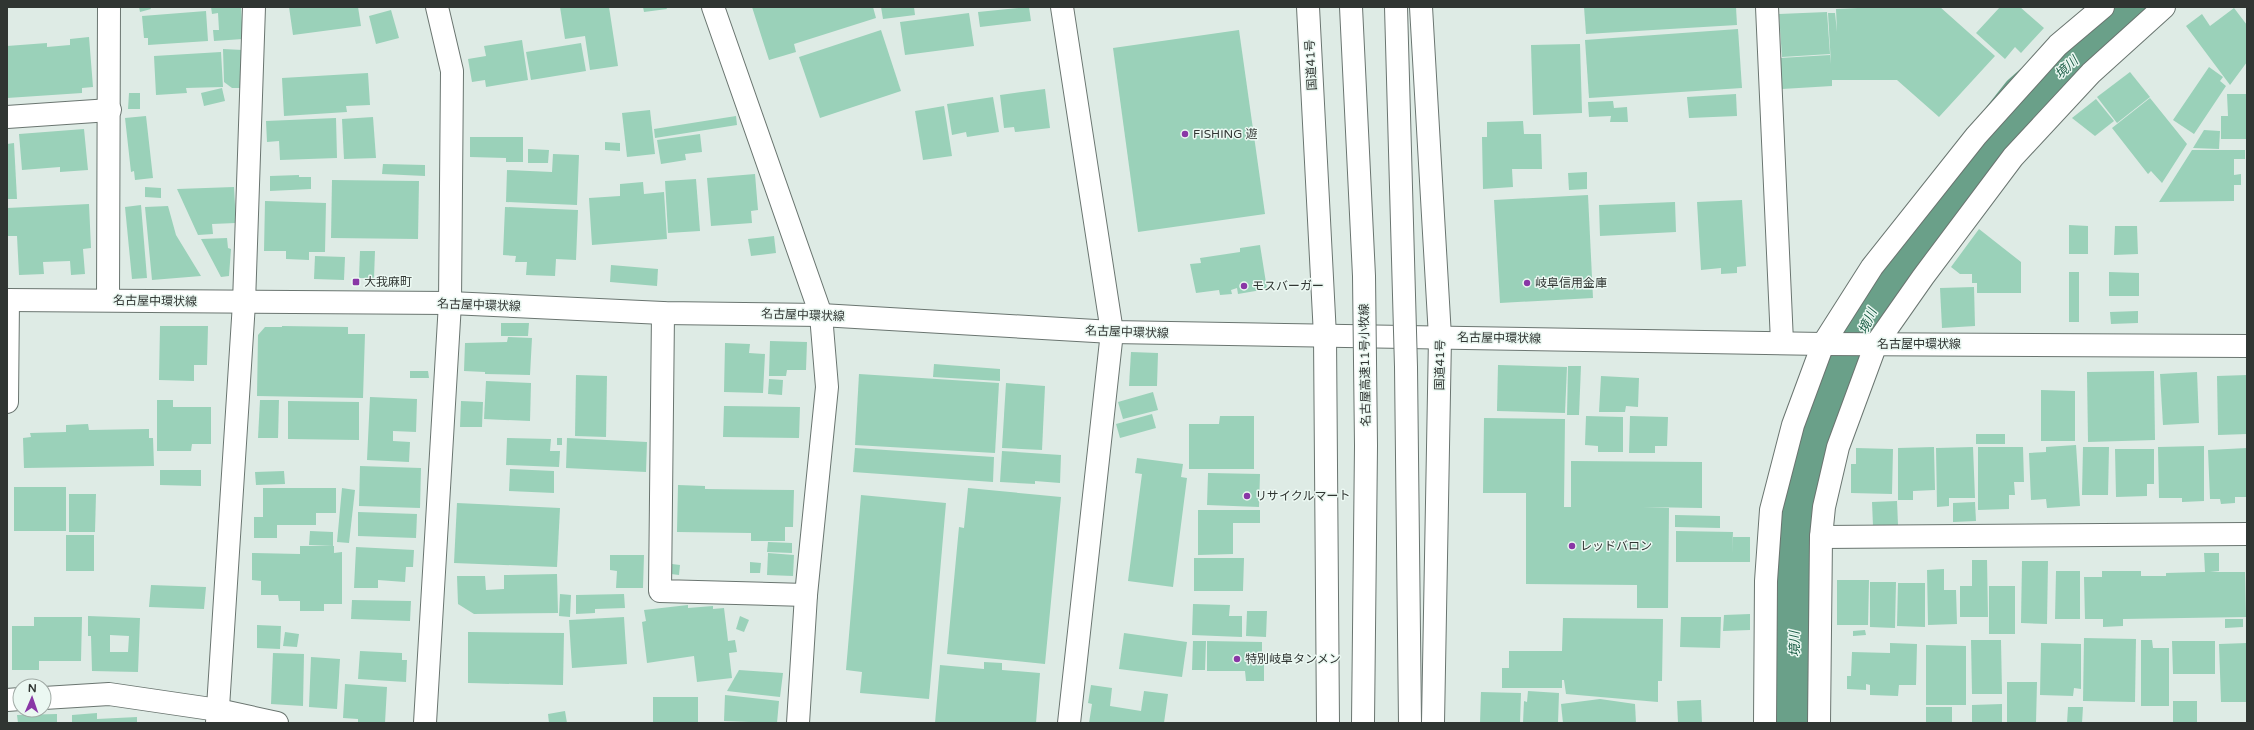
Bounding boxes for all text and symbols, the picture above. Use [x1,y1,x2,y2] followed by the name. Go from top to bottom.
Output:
[1303,39,1319,91] street label: 国道41号
[2052,52,2083,82] water label: 境川
[1193,127,1257,141] place label: FISHING 遊
[1180,129,1190,139] marker: FISHING 遊
[364,275,412,289] place label: 大我麻町
[1535,276,1607,290] place label: 岐阜信用金庫
[351,277,361,287] marker: 大我麻町
[1522,278,1532,288] marker: 岐阜信用金庫
[1252,279,1324,293] place label: モスバーガー
[1239,281,1249,291] marker: モスバーガー
[113,293,197,309] street label: 名古屋中環状線
[437,297,521,313] street label: 名古屋中環状線
[1357,303,1373,427] street label: 名古屋高速11号小牧線
[1855,304,1881,337] water label: 境川
[761,307,845,323] street label: 名古屋中環状線
[1085,324,1169,340] street label: 名古屋中環状線
[1457,330,1541,346] street label: 名古屋中環状線
[1877,337,1961,351] street label: 名古屋中環状線
[1433,339,1447,391] street label: 国道41号
[1255,489,1350,503] place label: リサイクルマート
[1242,491,1252,501] marker: リサイクルマート
[1580,539,1652,553] place label: レッドバロン
[1567,541,1577,551] marker: レッドバロン
[1787,629,1803,657] water label: 境川
[1245,652,1341,666] place label: 特別岐阜タンメン
[1232,654,1242,664] marker: 特別岐阜タンメン
[12,678,52,718] north arrow
[28,682,37,695] text: N

